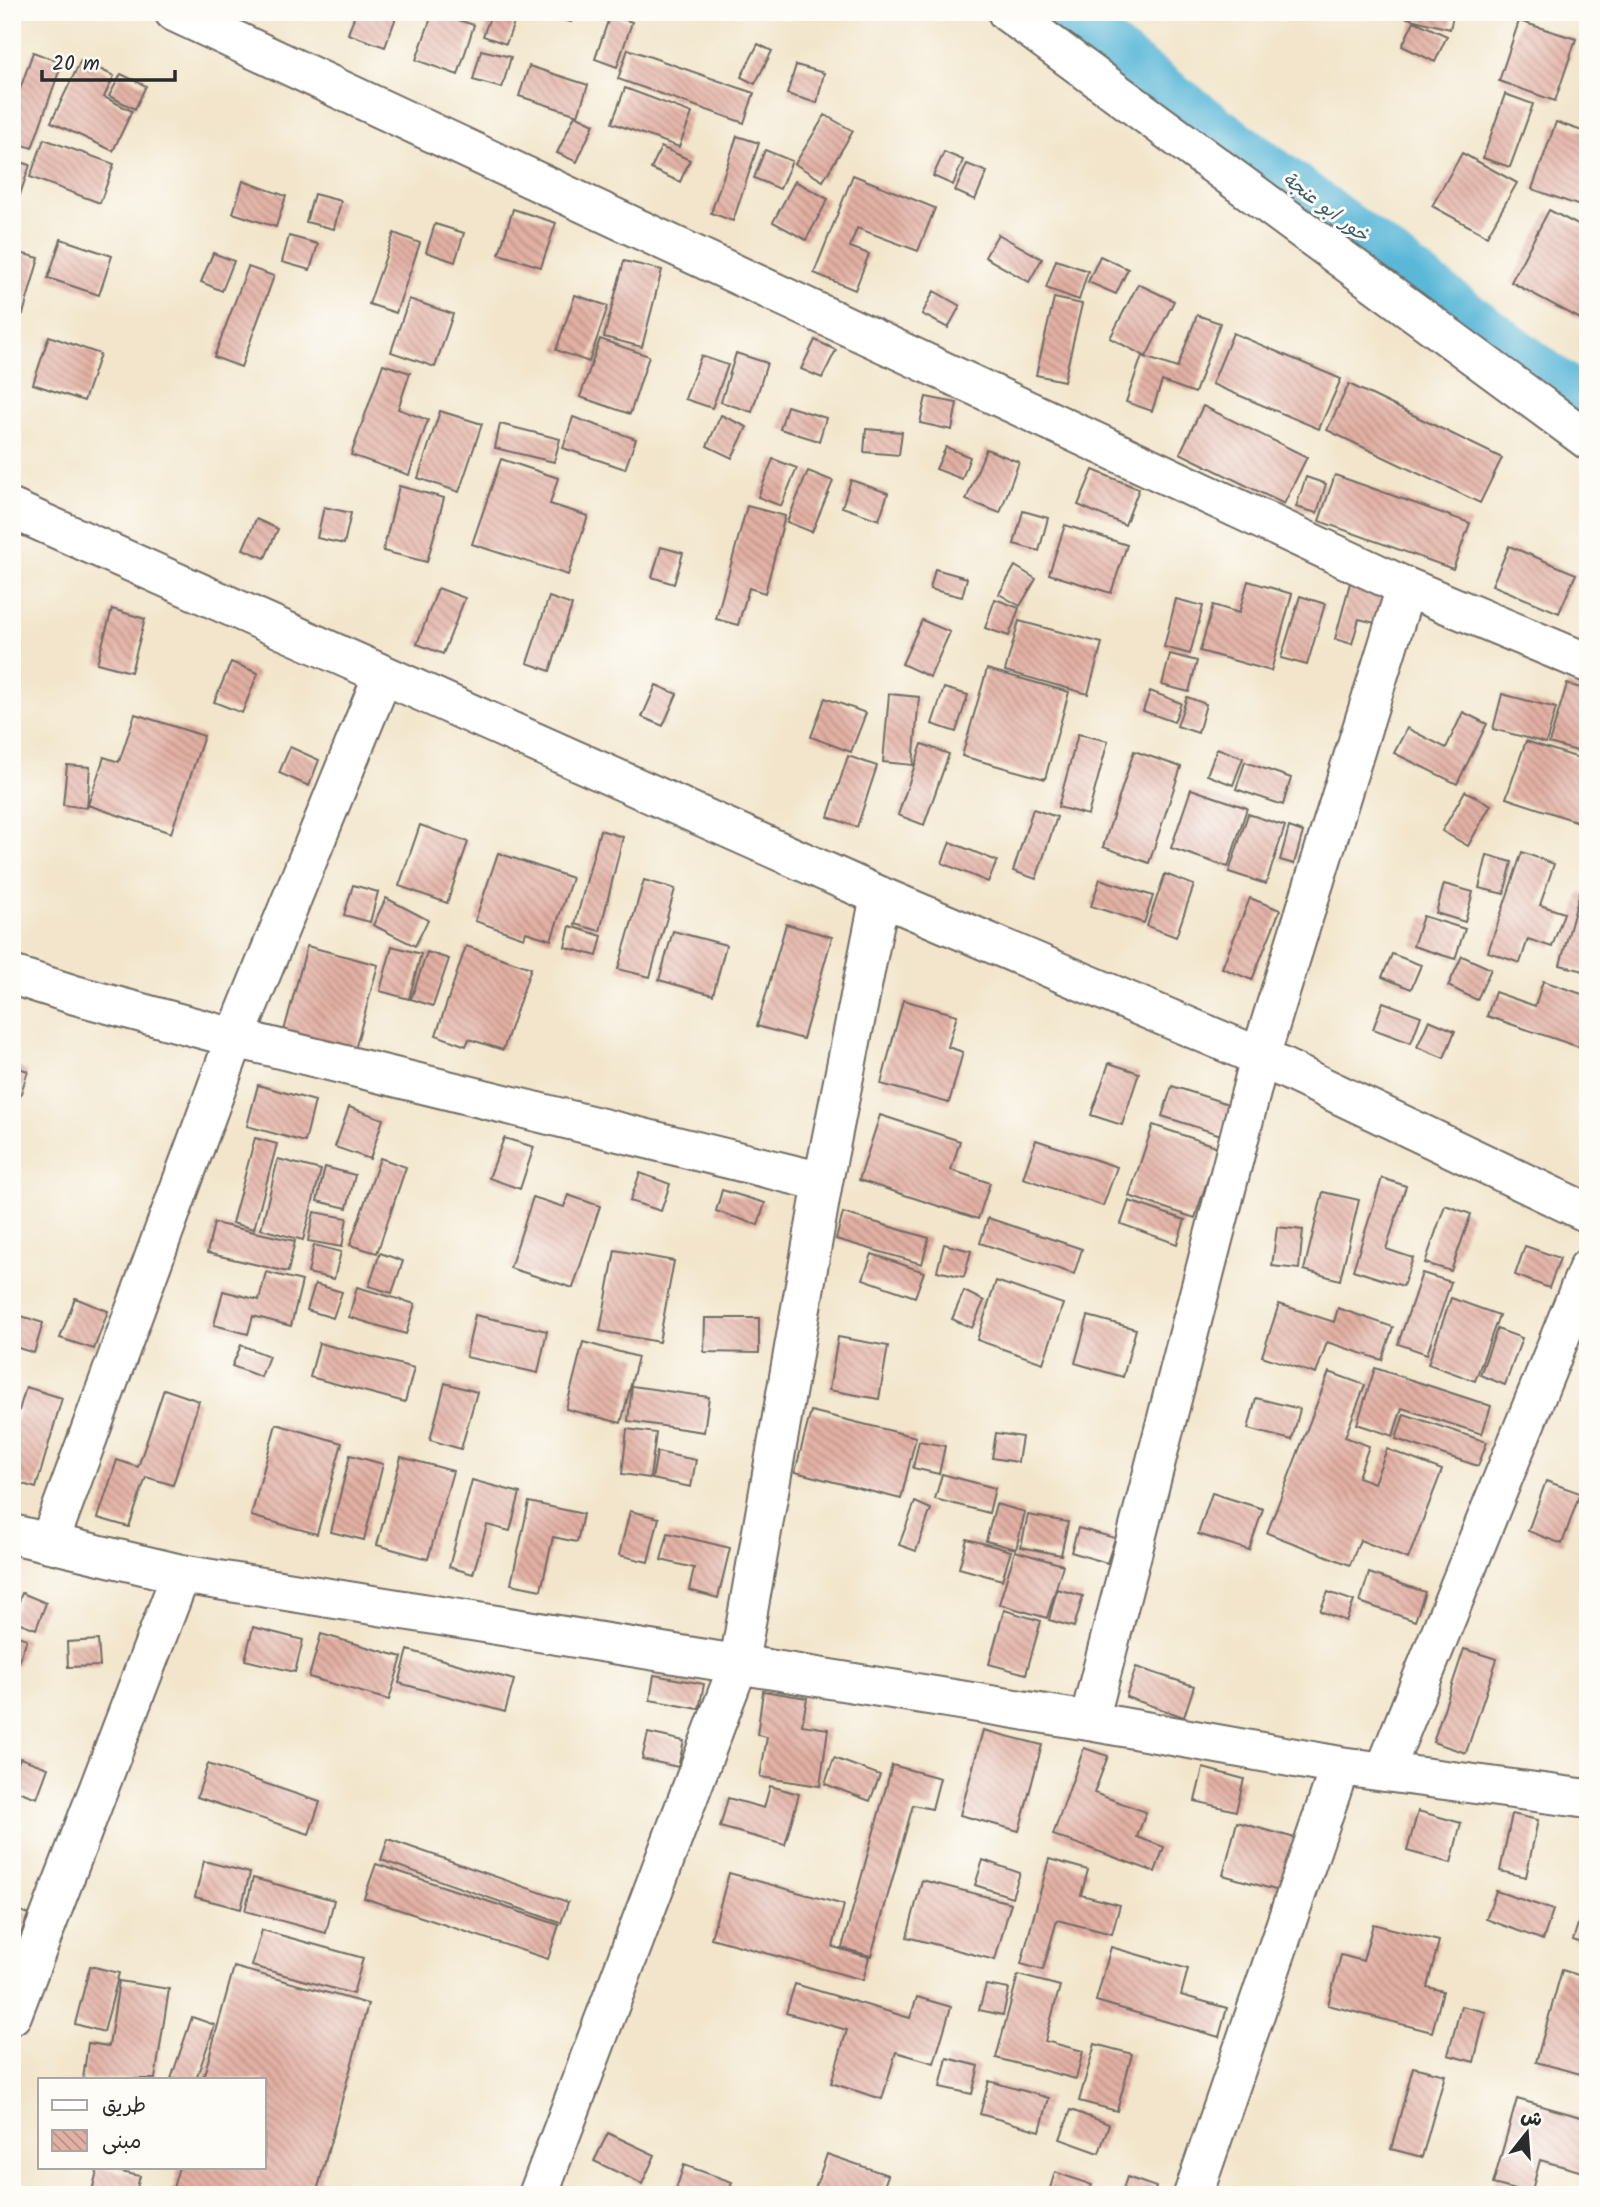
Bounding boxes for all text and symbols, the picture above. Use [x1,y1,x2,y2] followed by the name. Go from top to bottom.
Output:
[42,38,175,82] scale bar
[52,48,100,81] text: 20 m
[1275,165,1375,251] water label: خور ابو عنجة
[38,2078,266,2168] legend
[102,2090,146,2123] text: طريق
[1492,2098,1562,2168] north arrow
[1517,2101,1546,2136] text: ش
[102,2126,141,2159] text: مبنى

